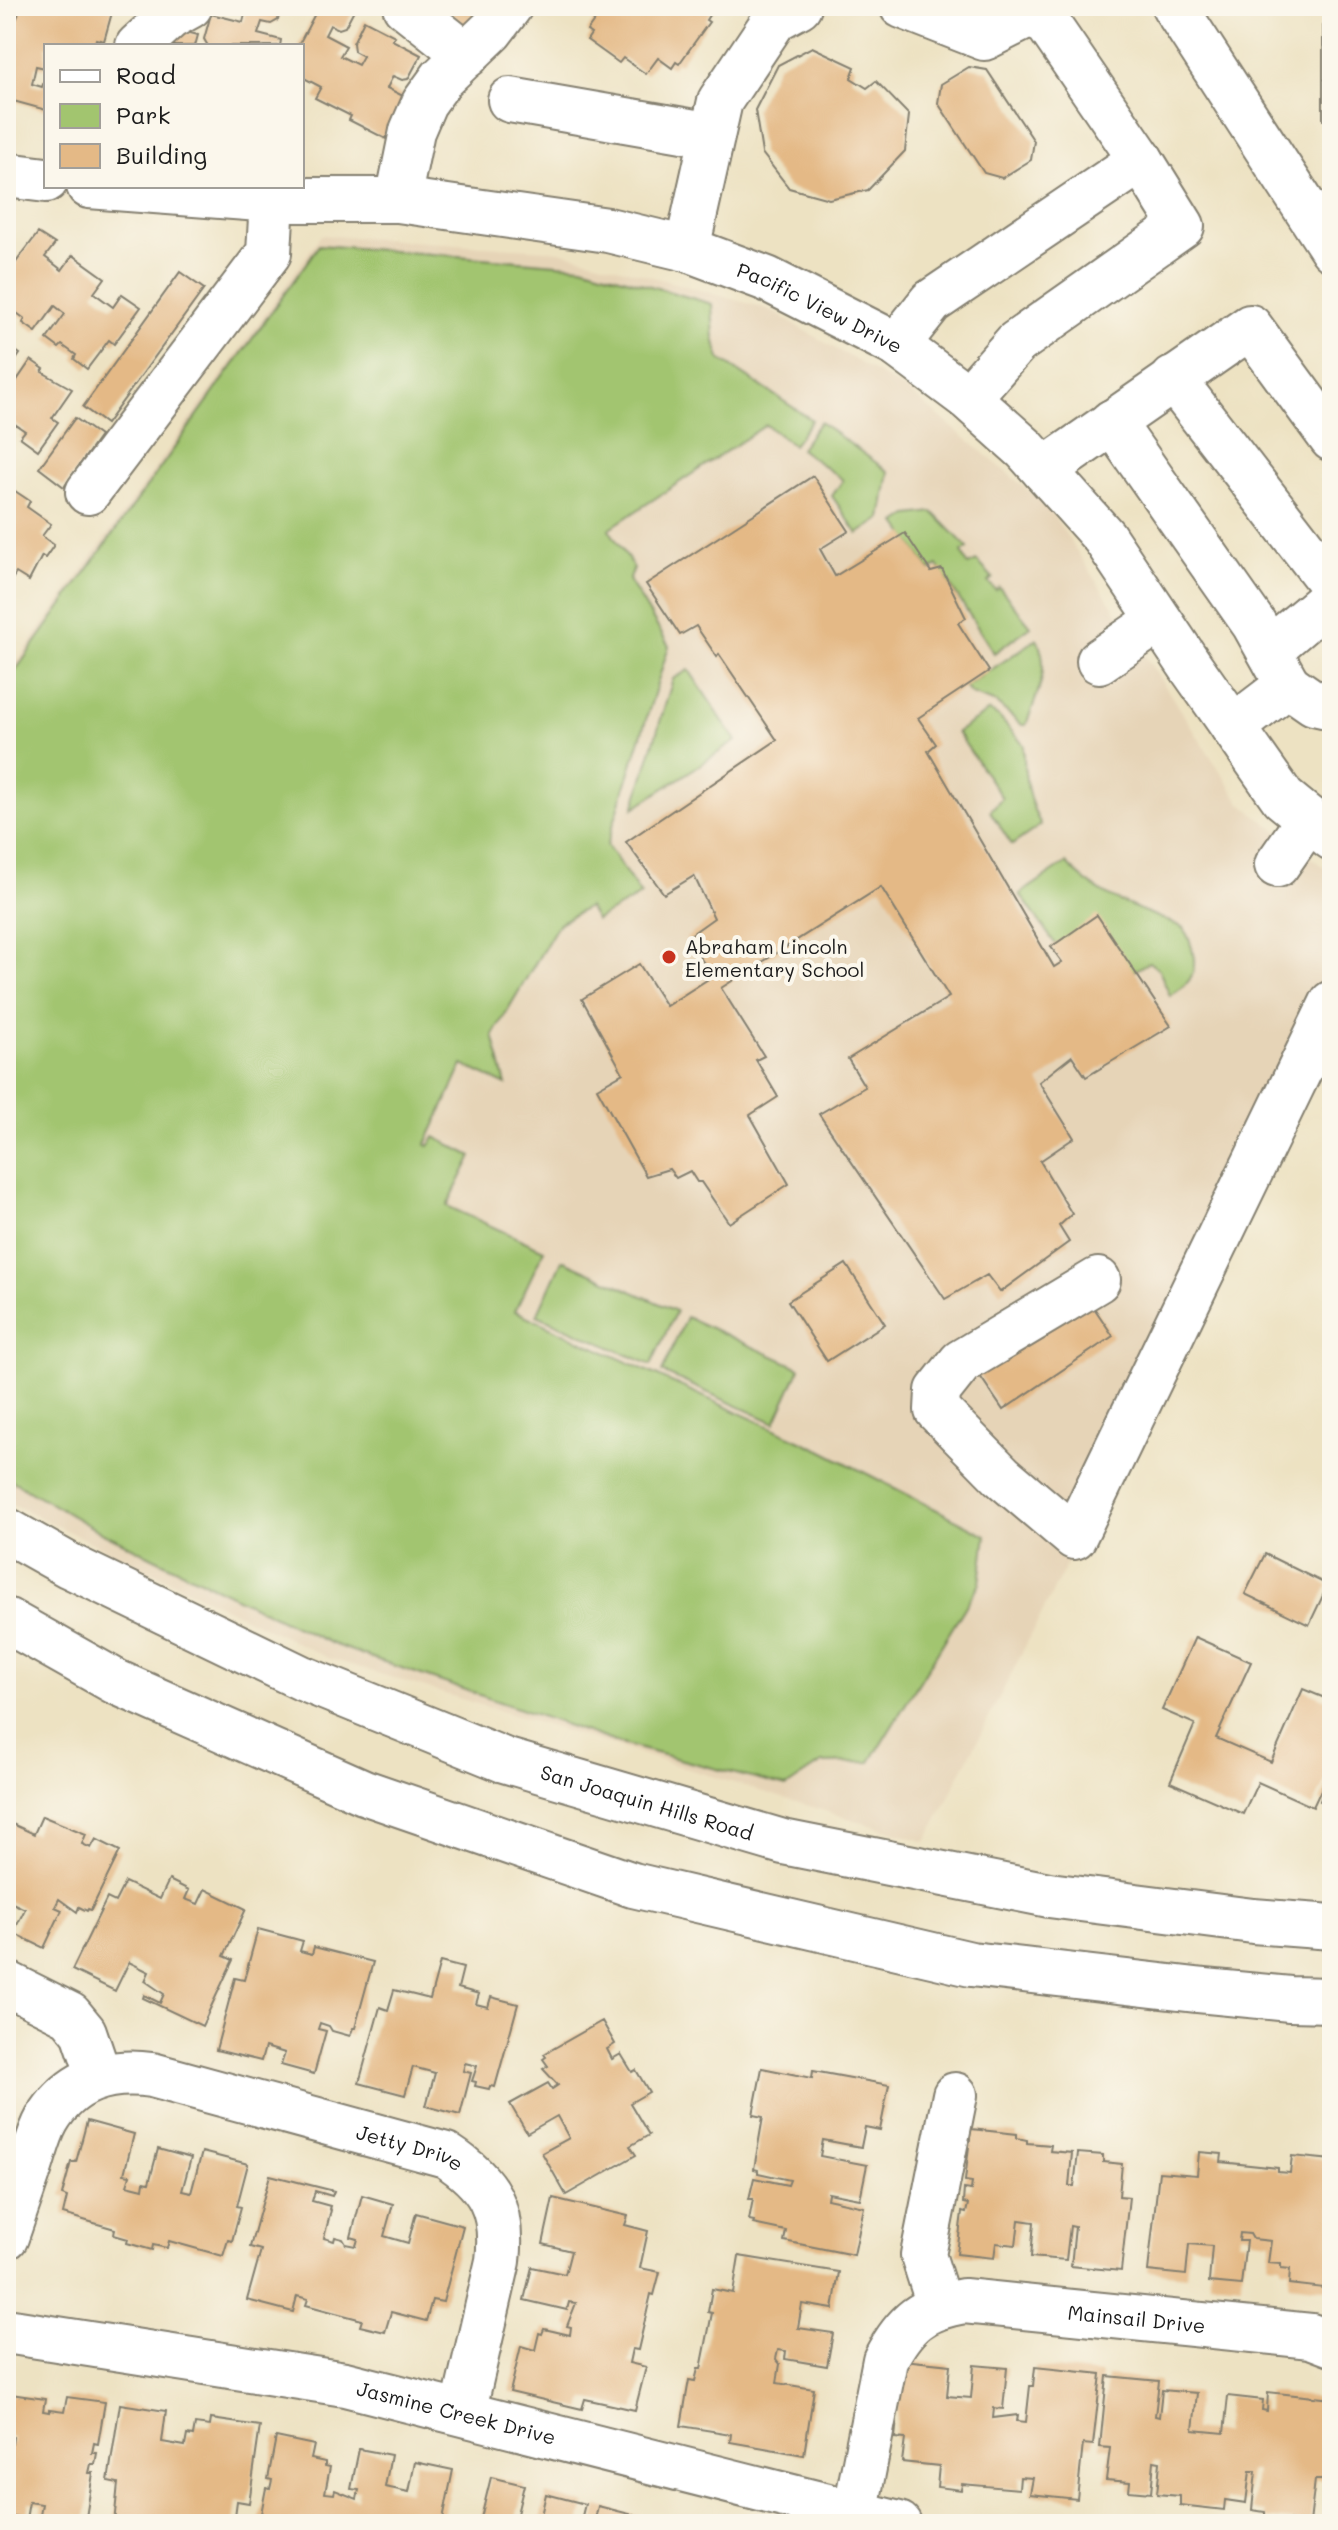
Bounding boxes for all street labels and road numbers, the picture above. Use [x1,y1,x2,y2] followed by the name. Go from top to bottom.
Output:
[734,256,907,359] street label: Pacific View Drive
[537,1758,756,1846] street label: San Joaquin Hills Road
[354,2118,469,2176] street label: Jetty Drive
[1066,2299,1207,2338] street label: Mainsail Drive
[354,2375,559,2450] street label: Jasmine Creek Drive

